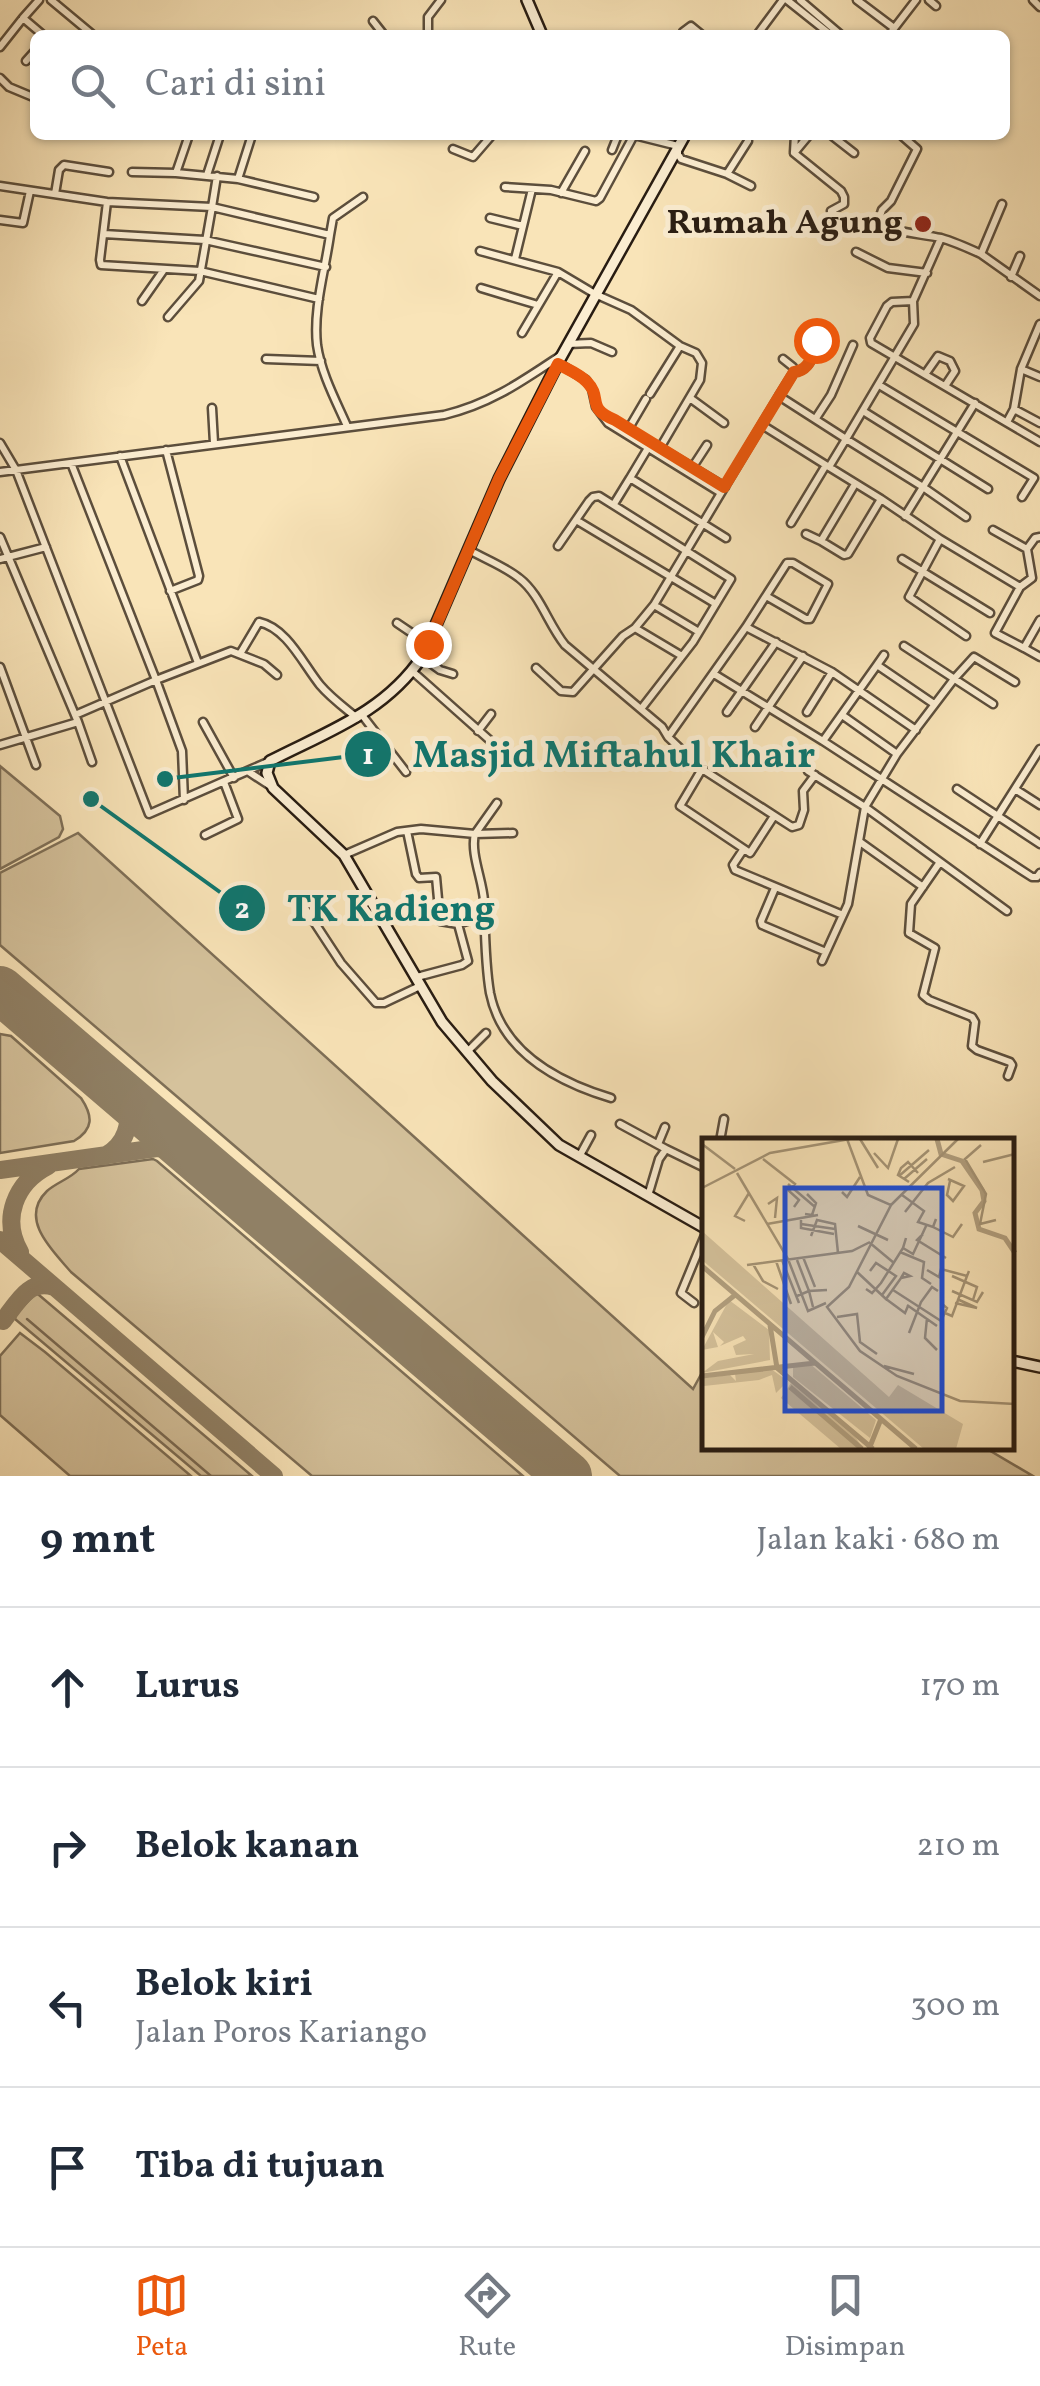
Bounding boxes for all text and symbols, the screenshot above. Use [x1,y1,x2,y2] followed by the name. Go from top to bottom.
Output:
[30,30,1010,140] search box
[65,58,120,113] icon: search
[145,59,326,112] text: Cari di sini
[667,200,903,248] place label: Rumah Agung
[912,213,934,235] marker: Rumah Agung
[794,318,840,364] route start
[406,622,452,668] route end
[343,720,835,788] callout: Masjid Miftahul Khair
[413,731,815,784] text: Masjid Miftahul Khair
[362,735,374,777] text: 1
[217,874,516,942] callout: TK Kadieng
[287,885,495,938] text: TK Kadieng
[234,889,250,931] text: 2
[702,1138,1015,1451] inset map
[40,1512,155,1571] text: 9 mnt
[757,1519,1000,1563] text: Jalan kaki · 680 m
[40,1660,95,1715] icon: ahead
[135,1661,240,1714] text: Lurus
[919,1665,1000,1709] text: 170 m
[40,1820,95,1875] icon: right
[135,1821,360,1874] text: Belok kanan
[916,1825,1000,1869] text: 210 m
[135,1959,313,2012] text: Belok kiri
[40,1980,95,2035] icon: left
[910,1985,1000,2029] text: 300 m
[135,2012,427,2056] text: Jalan Poros Kariango
[40,2140,95,2195] icon: arrive
[135,2141,385,2194] text: Tiba di tujuan
[134,2268,189,2367] tab: Peta
[458,2268,516,2367] tab: Rute
[785,2268,906,2367] tab: Disimpan

